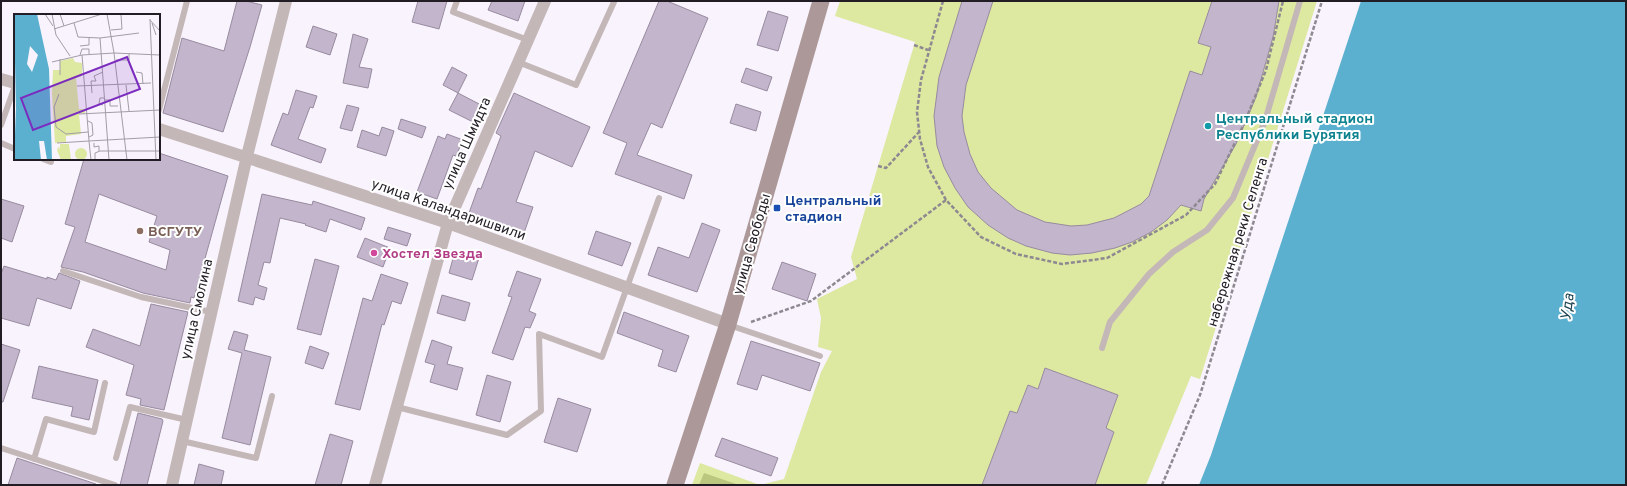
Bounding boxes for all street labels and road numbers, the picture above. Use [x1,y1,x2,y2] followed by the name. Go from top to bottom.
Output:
[439,95,495,192] street label: улица Шмидта
[1205,156,1272,329] street label: набережная реки Селенга
[369,176,528,245] street label: улица Каландаришвили
[730,192,775,297] street label: улица Свободы
[178,257,217,361] street label: улица Смолина

